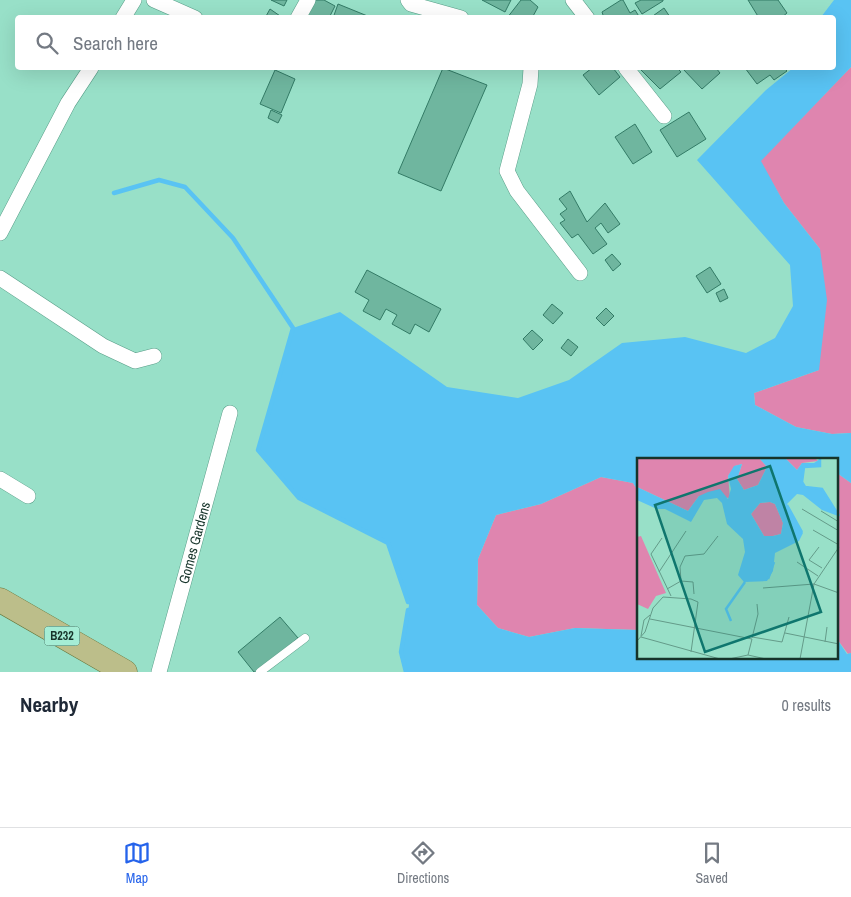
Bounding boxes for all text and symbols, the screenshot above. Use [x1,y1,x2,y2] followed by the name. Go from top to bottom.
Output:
[15,15,836,70] search box
[33,29,61,57] icon: search
[73,30,158,56] text: Search here
[637,458,838,660] inset map
[175,499,214,586] street label: Gomes Gardens
[44,626,80,646] road number: B232
[20,690,78,719] text: Nearby
[781,694,831,716] text: 0 results
[123,839,151,887] tab: Map
[397,839,449,887] tab: Directions
[695,839,728,887] tab: Saved

